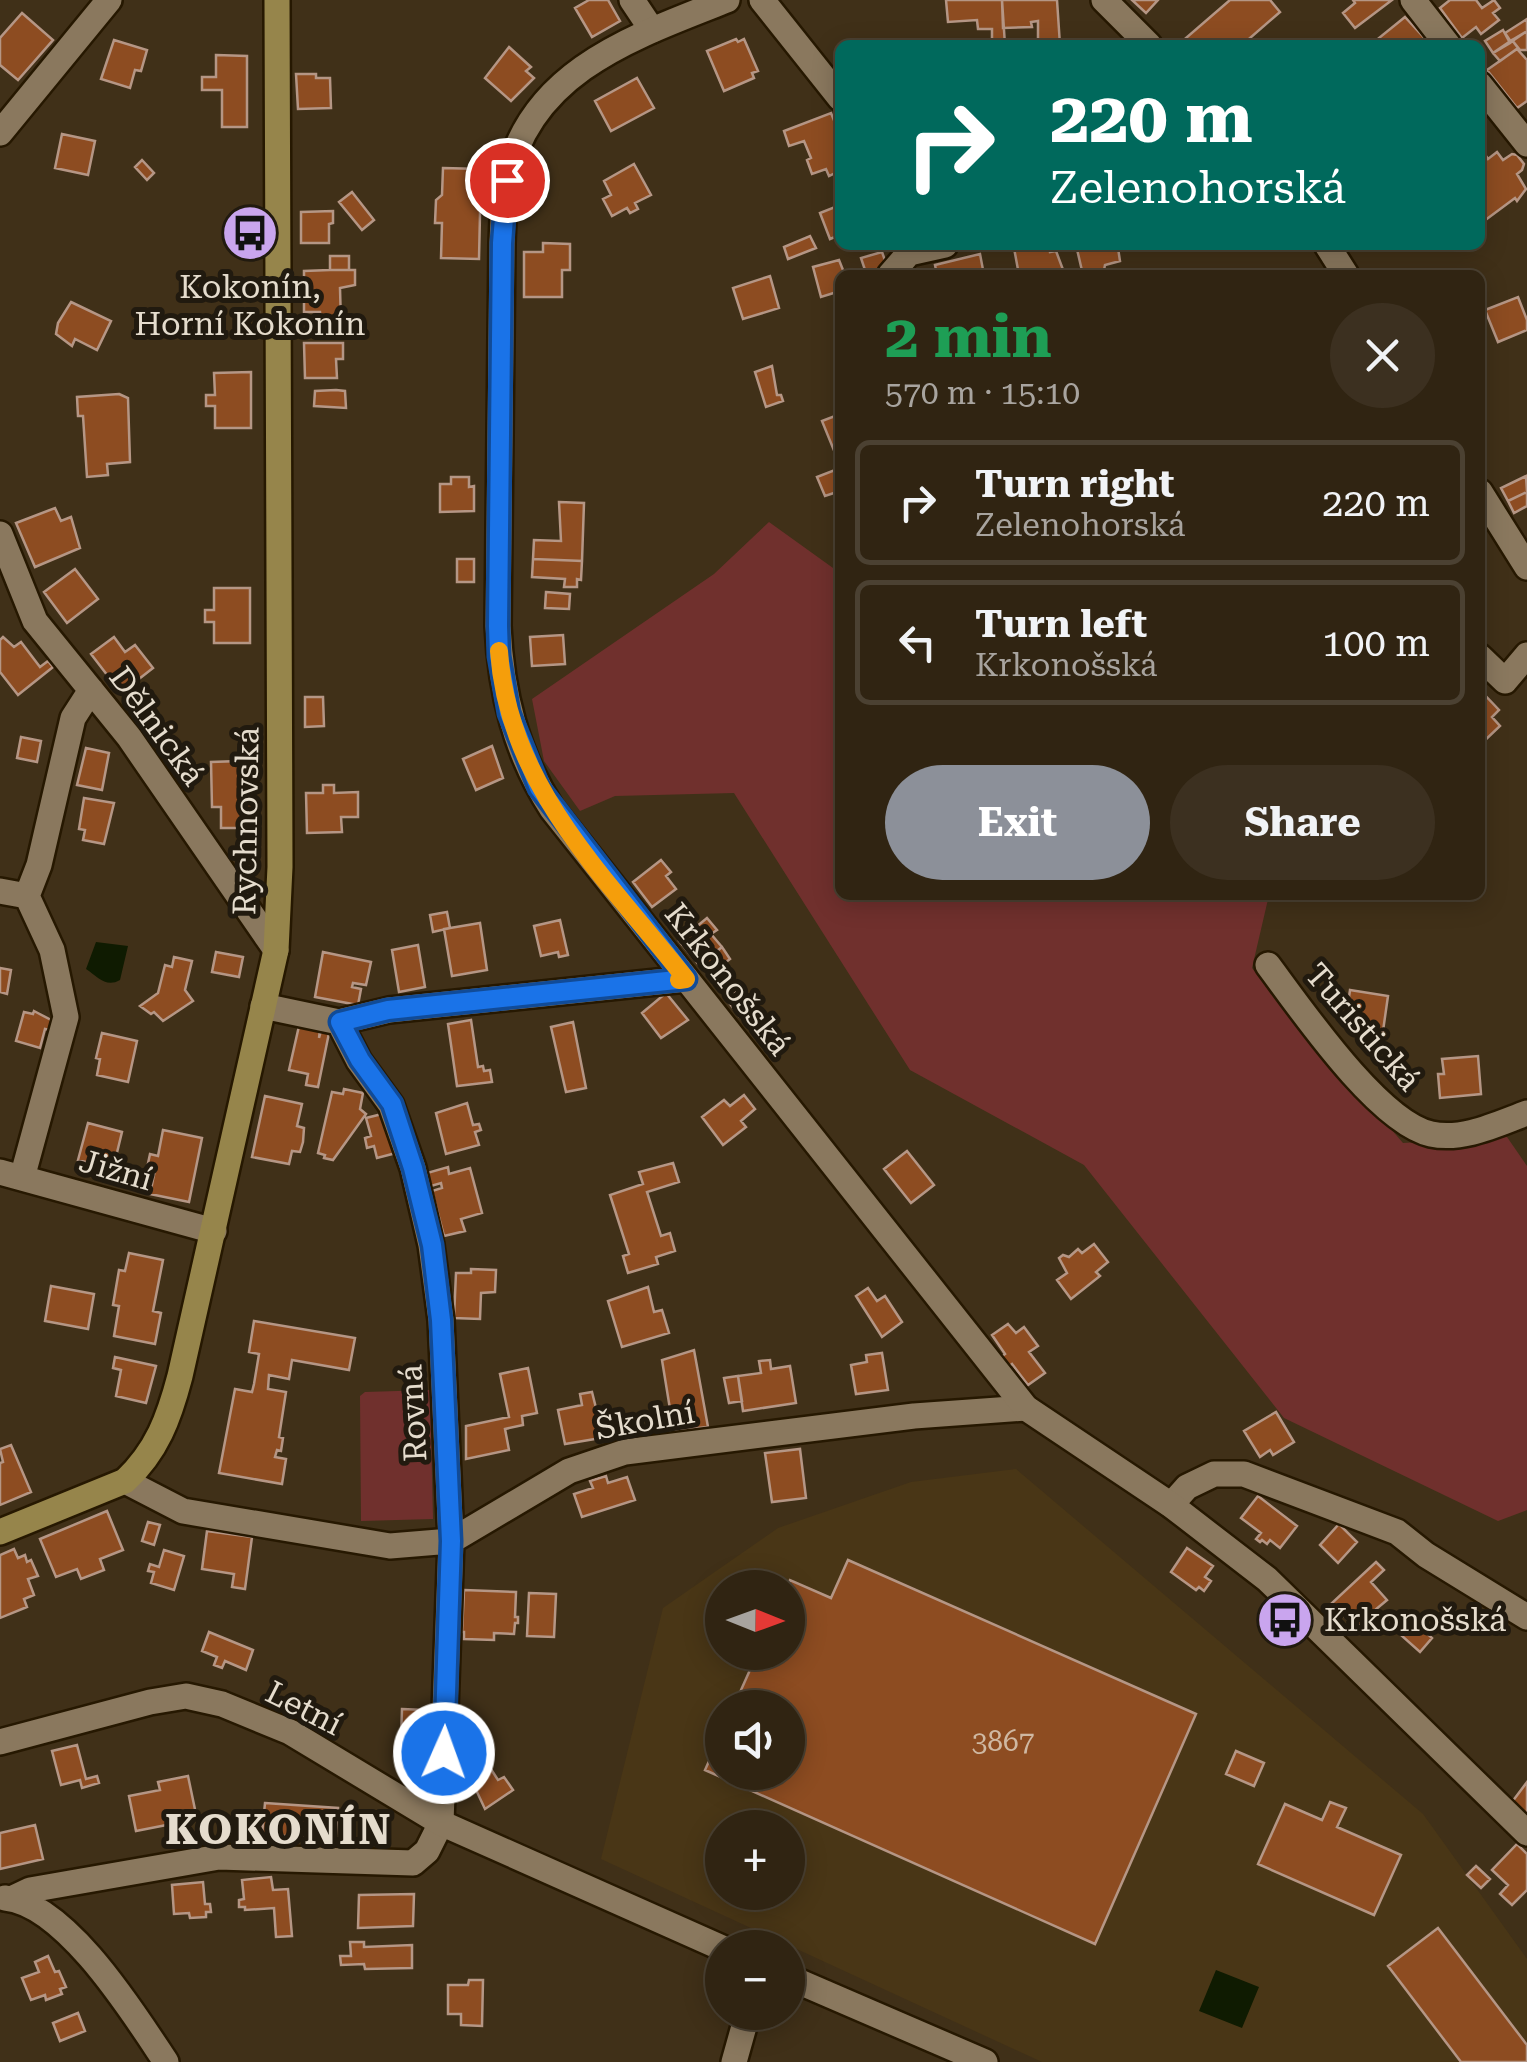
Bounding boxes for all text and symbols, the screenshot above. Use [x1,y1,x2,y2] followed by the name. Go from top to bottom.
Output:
[1050,77,1253,159] text: 220 m
[885,80,1015,210] icon: right
[465,138,550,223] pin
[480,153,535,208] icon: arrive
[1050,161,1346,214] text: Zelenohorská
[220,203,280,263] bus stop icon: Kokonín, Horní Kokonín
[135,268,365,343] place label: Kokonín, Horní Kokonín
[885,301,1052,372] text: 2 min
[1330,303,1435,408] button: close
[885,374,1080,412] text: 570 m · 15:10
[975,462,1174,506] text: Turn right
[890,475,945,530] icon: right
[1322,481,1430,525] text: 220 m
[975,506,1185,544] text: Zelenohorská
[975,602,1147,646] text: Turn left
[890,615,945,670] icon: left
[1322,621,1430,665] text: 100 m
[975,646,1157,684] text: Krkonošská
[101,659,213,793] street label: Dělnická
[225,727,267,915] street label: Rychnovská
[885,765,1150,880] button: Exit
[1170,765,1435,880] button: Share
[657,895,799,1063] street label: Krkonošská
[1297,956,1429,1098] street label: Turistická
[75,1142,157,1198] street label: Jižní
[391,1363,435,1463] street label: Rovná
[593,1393,697,1447] street label: Školní
[705,1570,805,1670] north arrow
[705,1570,805,2030] map controls
[1255,1590,1315,1650] bus stop icon: Krkonošská
[1324,1601,1506,1639] place label: Krkonošská
[260,1673,348,1743] street label: Letní
[705,1690,805,1790] button: sound
[392,1701,496,1805] position arrow
[972,1725,1034,1758] house number: 3867
[165,1804,393,1854] district label: KOKONÍN
[705,1810,805,1910] button: +
[705,1930,805,2030] button: −

